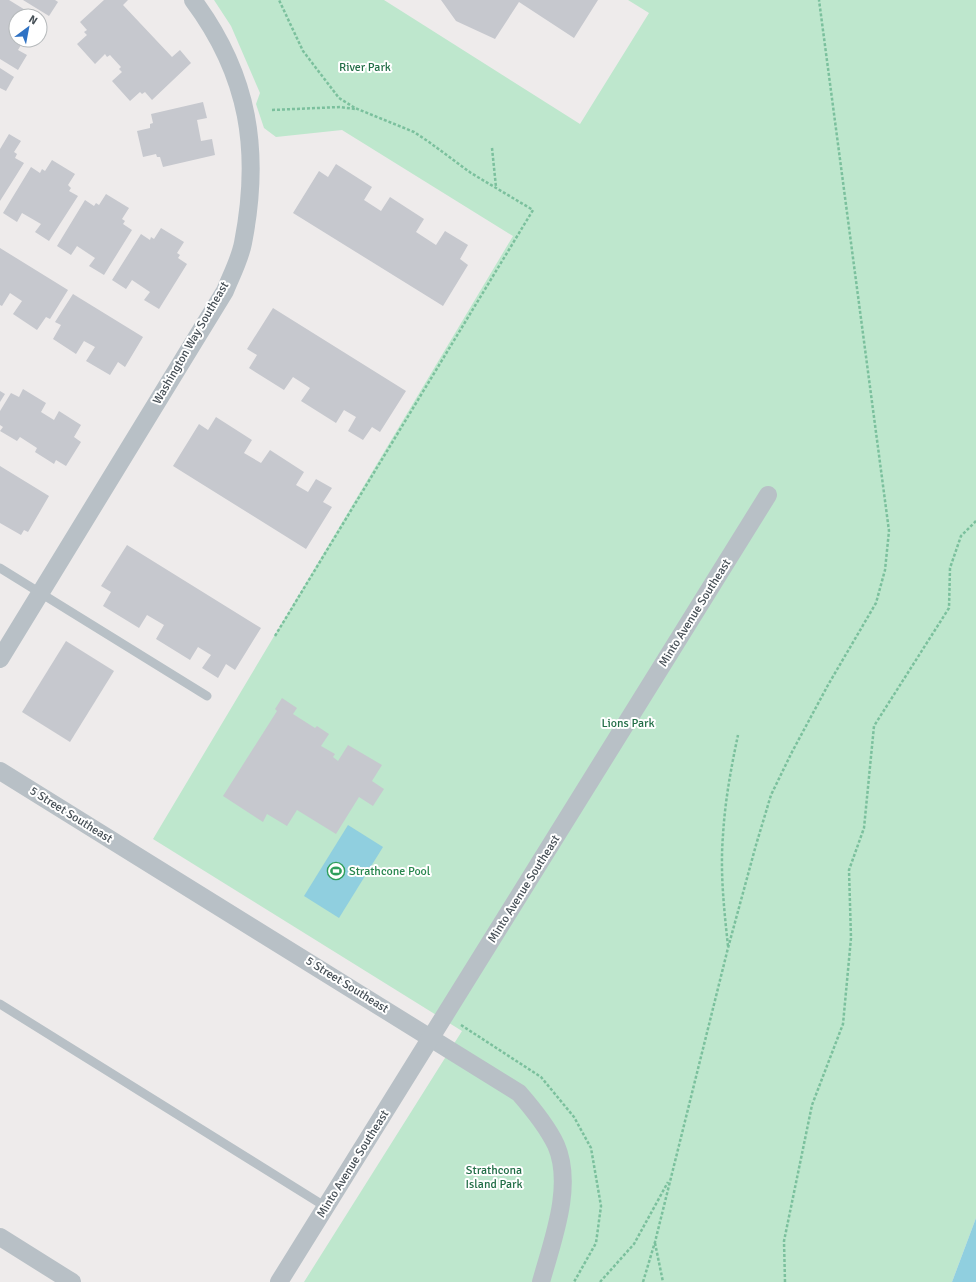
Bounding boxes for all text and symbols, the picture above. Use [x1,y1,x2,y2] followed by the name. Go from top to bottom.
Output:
[8,8,48,48] north arrow
[26,12,40,27] text: N
[339,60,391,75] park label: River Park
[150,279,232,407] street label: Washington Way Southeast
[656,556,734,670] street label: Minto Avenue Southeast
[601,716,655,731] park label: Lions Park
[27,784,115,846] street label: 5 Street Southeast
[485,832,563,946] street label: Minto Avenue Southeast
[326,861,346,881] sports icon: Strathcone Pool
[349,864,431,879] place label: Strathcone Pool
[303,954,391,1016] street label: 5 Street Southeast
[314,1107,392,1221] street label: Minto Avenue Southeast
[465,1163,523,1192] park label: Strathcona Island Park

